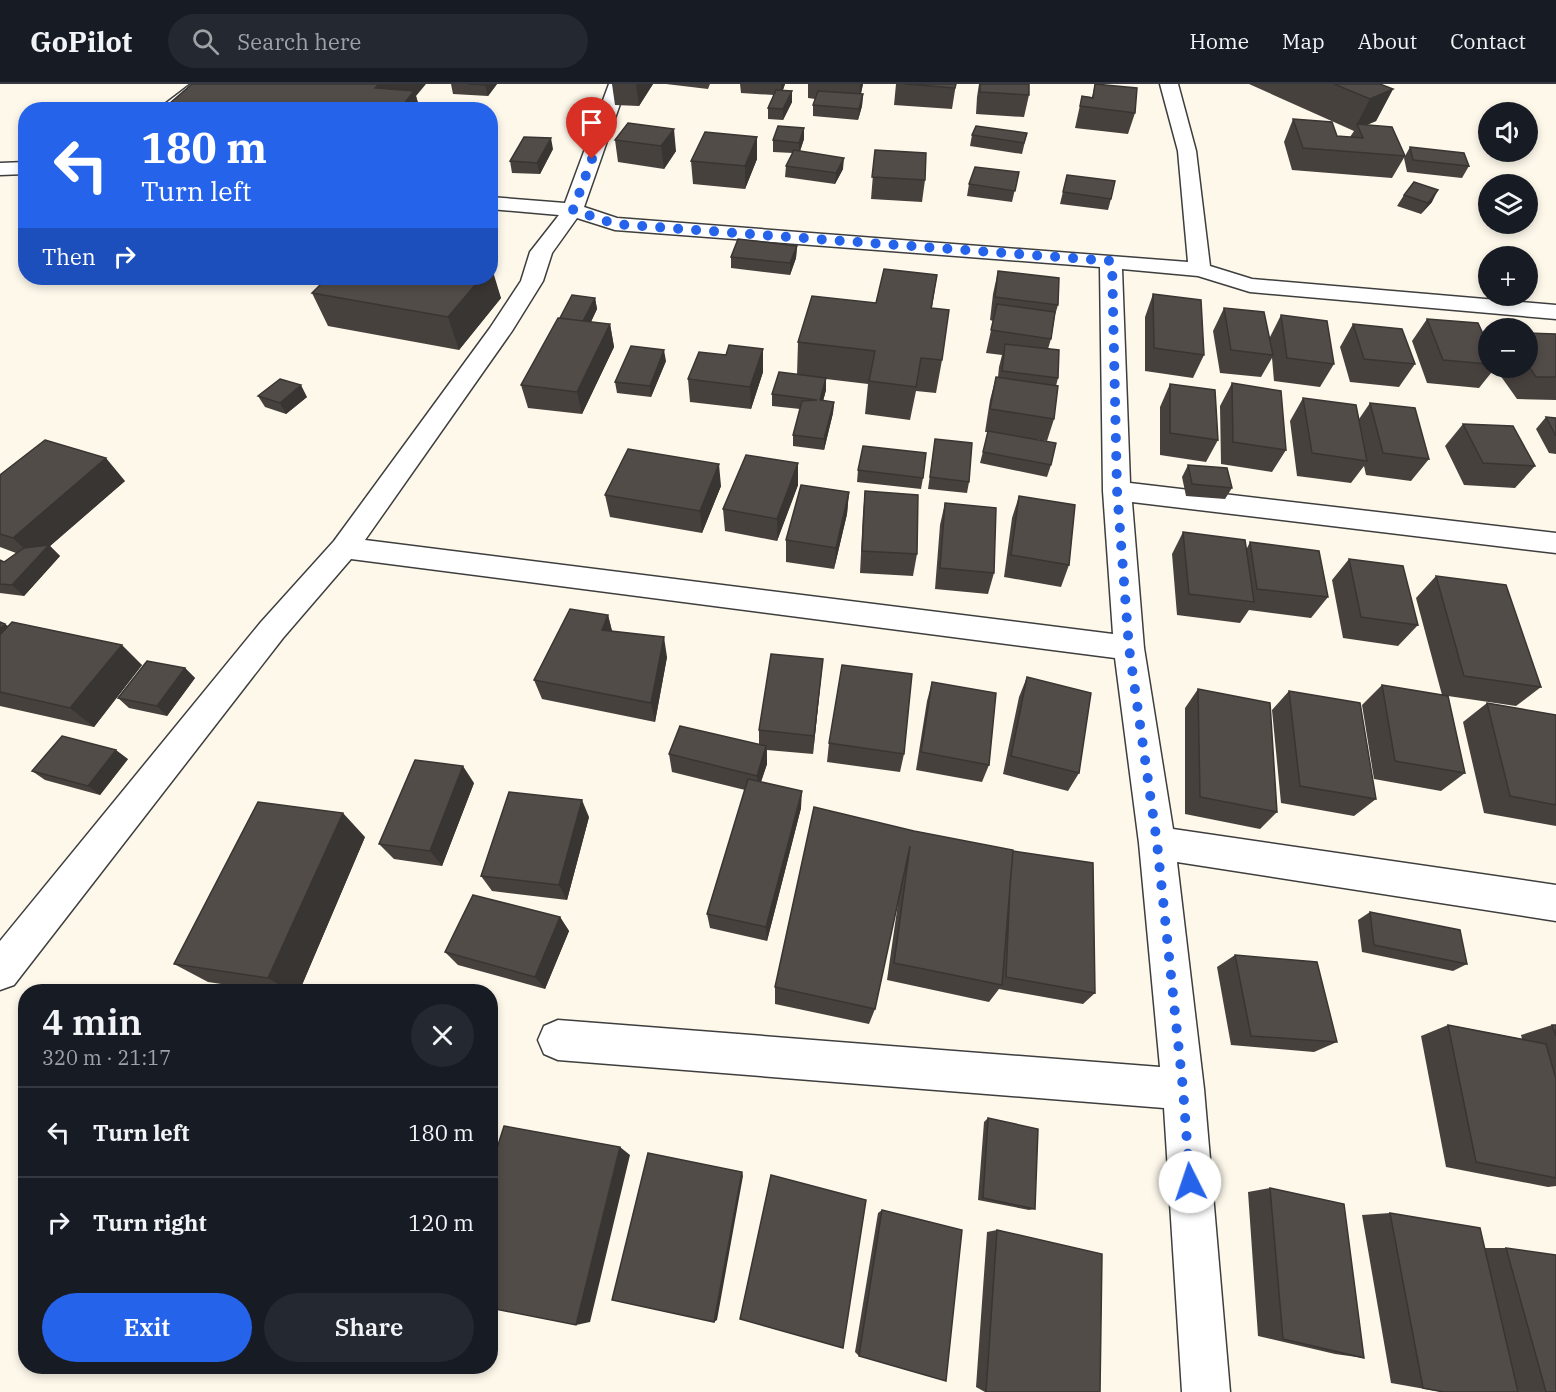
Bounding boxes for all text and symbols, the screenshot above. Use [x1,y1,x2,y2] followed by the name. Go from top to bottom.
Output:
[168,14,588,68] search box
[30,23,132,60] text: GoPilot
[189,25,222,58] icon: search
[237,27,361,56] text: Search here
[1189,27,1249,55] text: Home
[1282,27,1325,55] text: Map
[1358,27,1417,55] text: About
[1450,27,1526,55] text: Contact
[566,97,617,159] pin
[1478,102,1538,378] map controls
[1478,102,1538,162] button: sound
[575,106,608,139] icon: arrive
[141,120,267,175] text: 180 m
[42,126,120,204] icon: left
[141,173,252,208] text: Turn left
[1478,174,1538,234] button: layers
[108,240,141,273] icon: right
[42,242,96,271] text: Then
[1478,246,1538,306] button: +
[1478,318,1538,378] button: −
[42,998,142,1045] text: 4 min
[411,1004,474,1067] button: close
[42,1044,171,1071] text: 320 m · 21:17
[42,1116,75,1149] icon: left
[93,1118,189,1147] text: Turn left
[408,1118,474,1147] text: 180 m
[1158,1150,1222,1214] position arrow
[42,1206,75,1239] icon: right
[93,1208,207,1237] text: Turn right
[408,1208,474,1237] text: 120 m
[42,1293,252,1362] button: Exit
[264,1293,474,1362] button: Share

